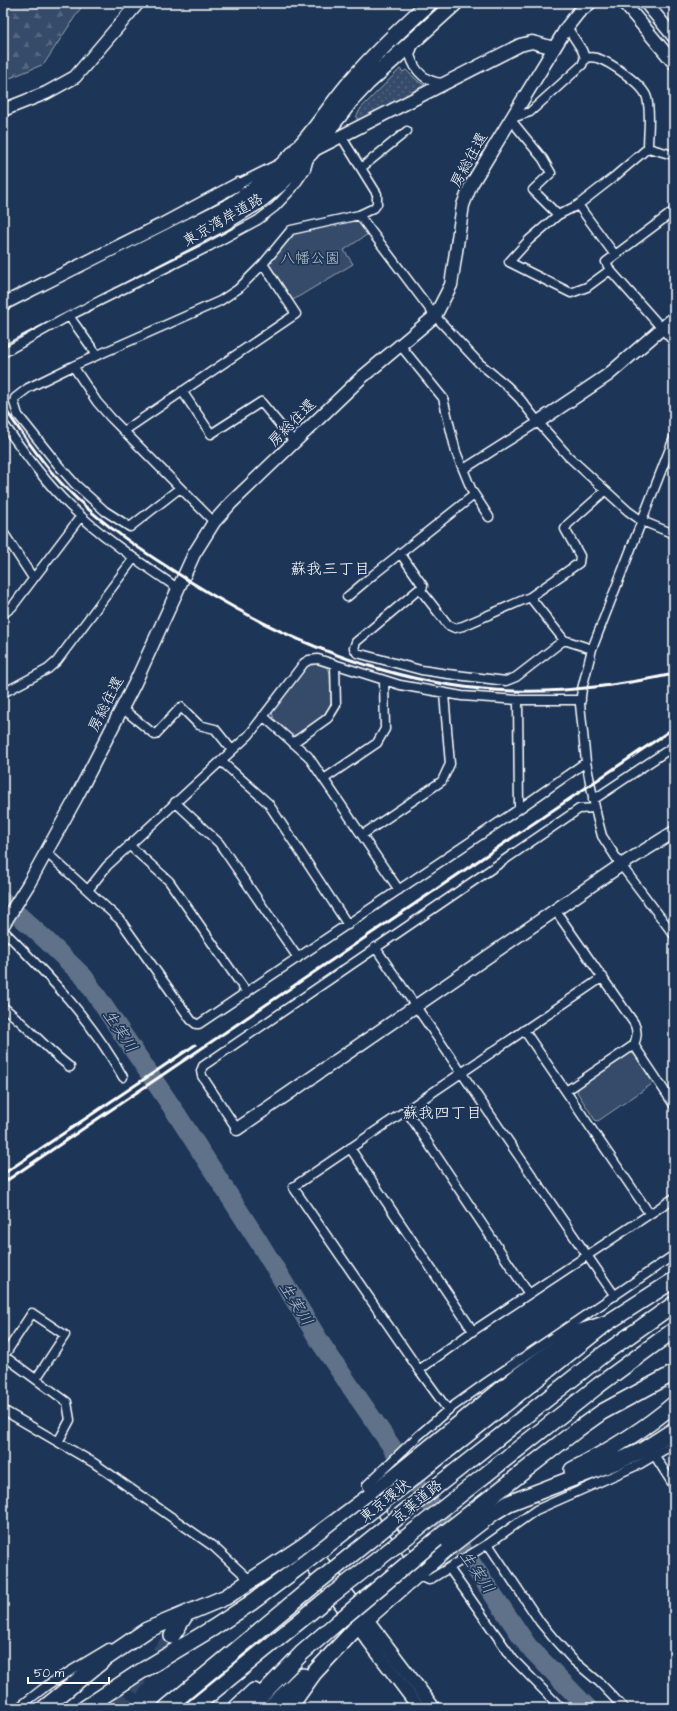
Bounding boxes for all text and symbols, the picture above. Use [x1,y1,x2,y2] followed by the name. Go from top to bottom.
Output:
[445,129,493,191] street label: 房総往還
[179,188,267,252] street label: 東京湾岸道路
[280,248,340,269] park label: 八幡公園
[263,394,321,452] street label: 房総往還
[290,558,370,580] district label: 蘇我三丁目
[83,672,129,736] street label: 房総往還
[97,1005,143,1057] water label: 生実川
[402,1102,482,1124] district label: 蘇我四丁目
[274,1278,318,1330] water label: 生実川
[355,1474,415,1528] street label: 東京環状
[387,1475,447,1529] street label: 京葉道路
[454,1546,500,1598] water label: 生実川
[28,1659,109,1685] scale bar
[34,1665,65,1682] text: 50 m

